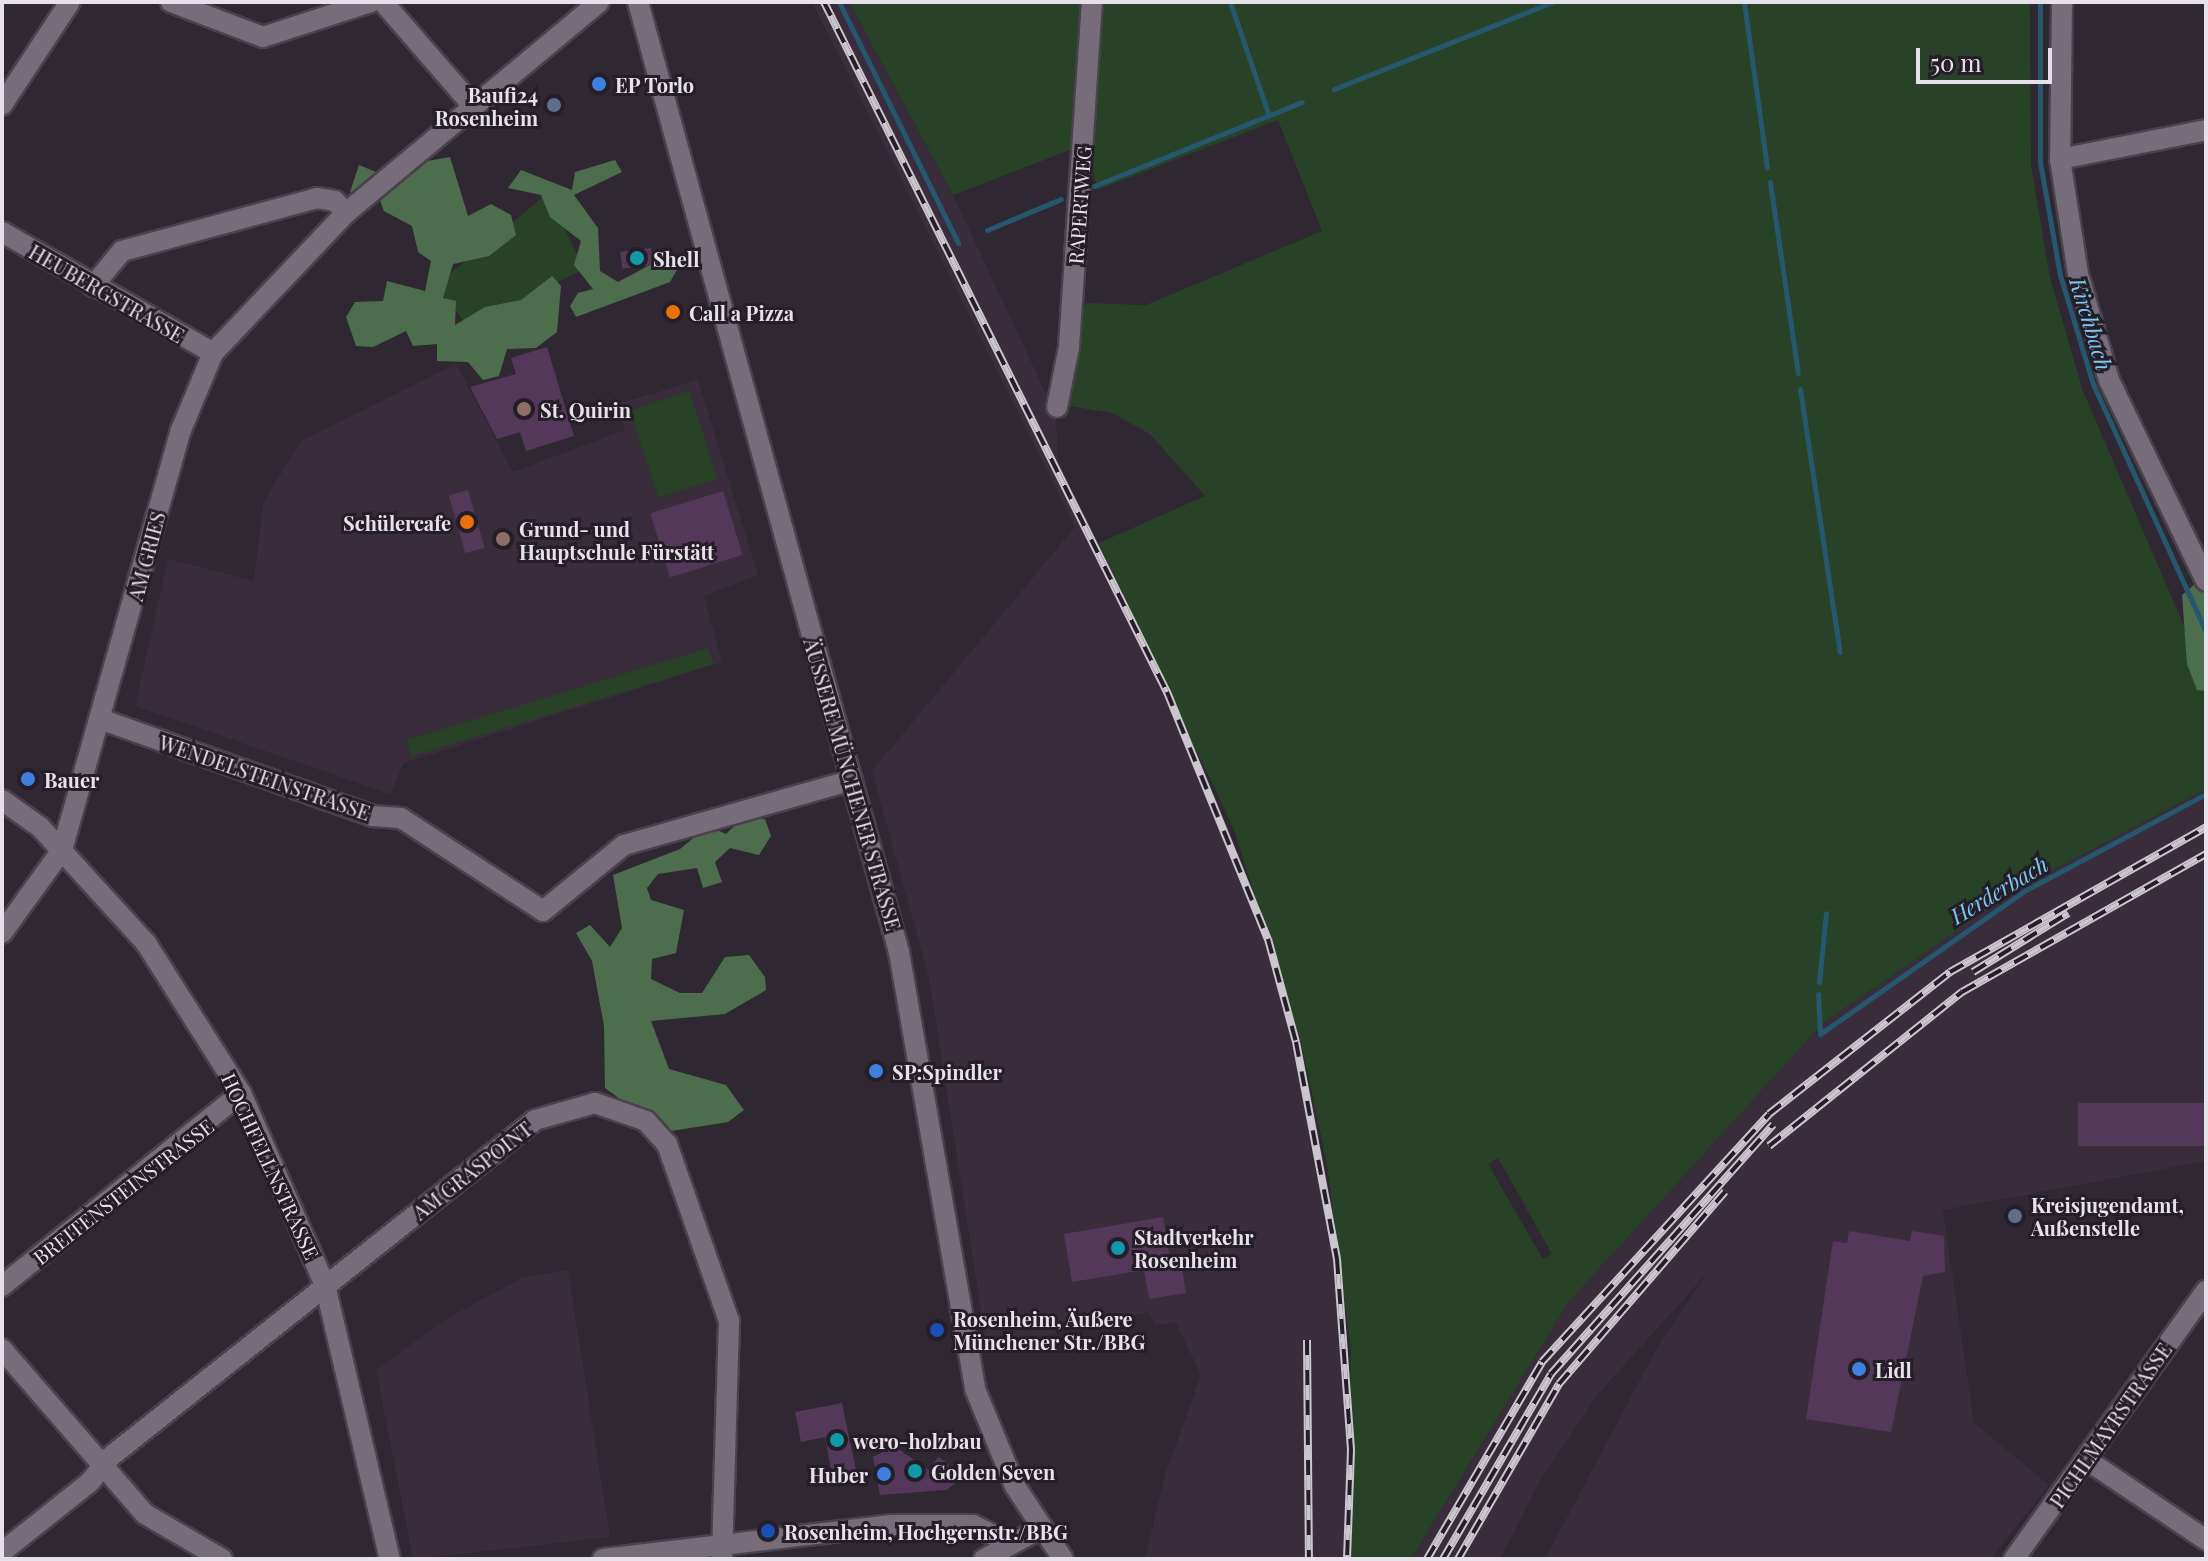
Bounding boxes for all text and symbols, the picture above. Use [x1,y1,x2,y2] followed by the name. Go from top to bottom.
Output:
[1920,32,2056,82] scale bar
[1930,46,1982,78] text: 50 m
[615,72,695,96] place label: EP Torlo
[590,75,608,93] marker: EP Torlo
[435,82,538,129] place label: Baufi24 Rosenheim
[545,96,563,114] marker: Baufi24 Rosenheim
[1063,145,1095,265] street label: RAPERTWEG
[25,239,189,347] street label: HEUBERGSTRASSE
[653,246,699,270] place label: Shell
[628,249,646,267] marker: Shell
[2064,274,2118,374] water label: Kirchbach
[689,300,794,324] place label: Call a Pizza
[664,303,682,321] marker: Call a Pizza
[540,397,631,421] place label: St. Quirin
[515,400,533,418] marker: St. Quirin
[123,509,169,603] street label: AM GRIES
[343,510,451,534] place label: Schülercafe
[458,513,476,531] marker: Schülercafe
[519,516,714,563] place label: Grund- und Hauptschule Fürstätt
[494,530,512,548] marker: Grund- und Hauptschule Fürstätt
[800,635,906,933] street label: ÄUSSERE MÜNCHENER STRASSE
[156,730,374,824] street label: WENDELSTEINSTRASSE
[44,767,99,791] place label: Bauer
[19,770,37,788] marker: Bauer
[1945,851,2053,929] water label: Herderbach
[892,1059,1002,1083] place label: SP:Spindler
[867,1062,885,1080] marker: SP:Spindler
[217,1069,325,1263] street label: HOCHFELLNSTRASSE
[28,1113,218,1269] street label: BREITENSTEINSTRASSE
[408,1116,536,1224] street label: AM GRASPOINT
[2031,1192,2184,1239] place label: Kreisjugendamt, Außenstelle
[2006,1207,2024,1225] marker: Kreisjugendamt, Außenstelle
[1134,1224,1254,1271] place label: Stadtverkehr Rosenheim
[1109,1239,1127,1257] marker: Stadtverkehr Rosenheim
[953,1306,1146,1353] place label: Rosenheim, Äußere Münchener Str./BBG
[928,1321,946,1339] marker: Rosenheim, Äußere Münchener Str./BBG
[2044,1338,2176,1512] street label: PICHLMAYRSTRASSE
[1875,1357,1912,1381] place label: Lidl
[1850,1360,1868,1378] marker: Lidl
[853,1428,982,1452] place label: wero-holzbau
[828,1431,846,1449] marker: wero-holzbau
[931,1459,1055,1483] place label: Golden Seven
[809,1462,868,1486] place label: Huber
[906,1462,924,1480] marker: Golden Seven
[875,1465,893,1483] marker: Huber
[784,1519,1068,1543] place label: Rosenheim, Hochgernstr./BBG
[759,1522,777,1540] marker: Rosenheim, Hochgernstr./BBG

